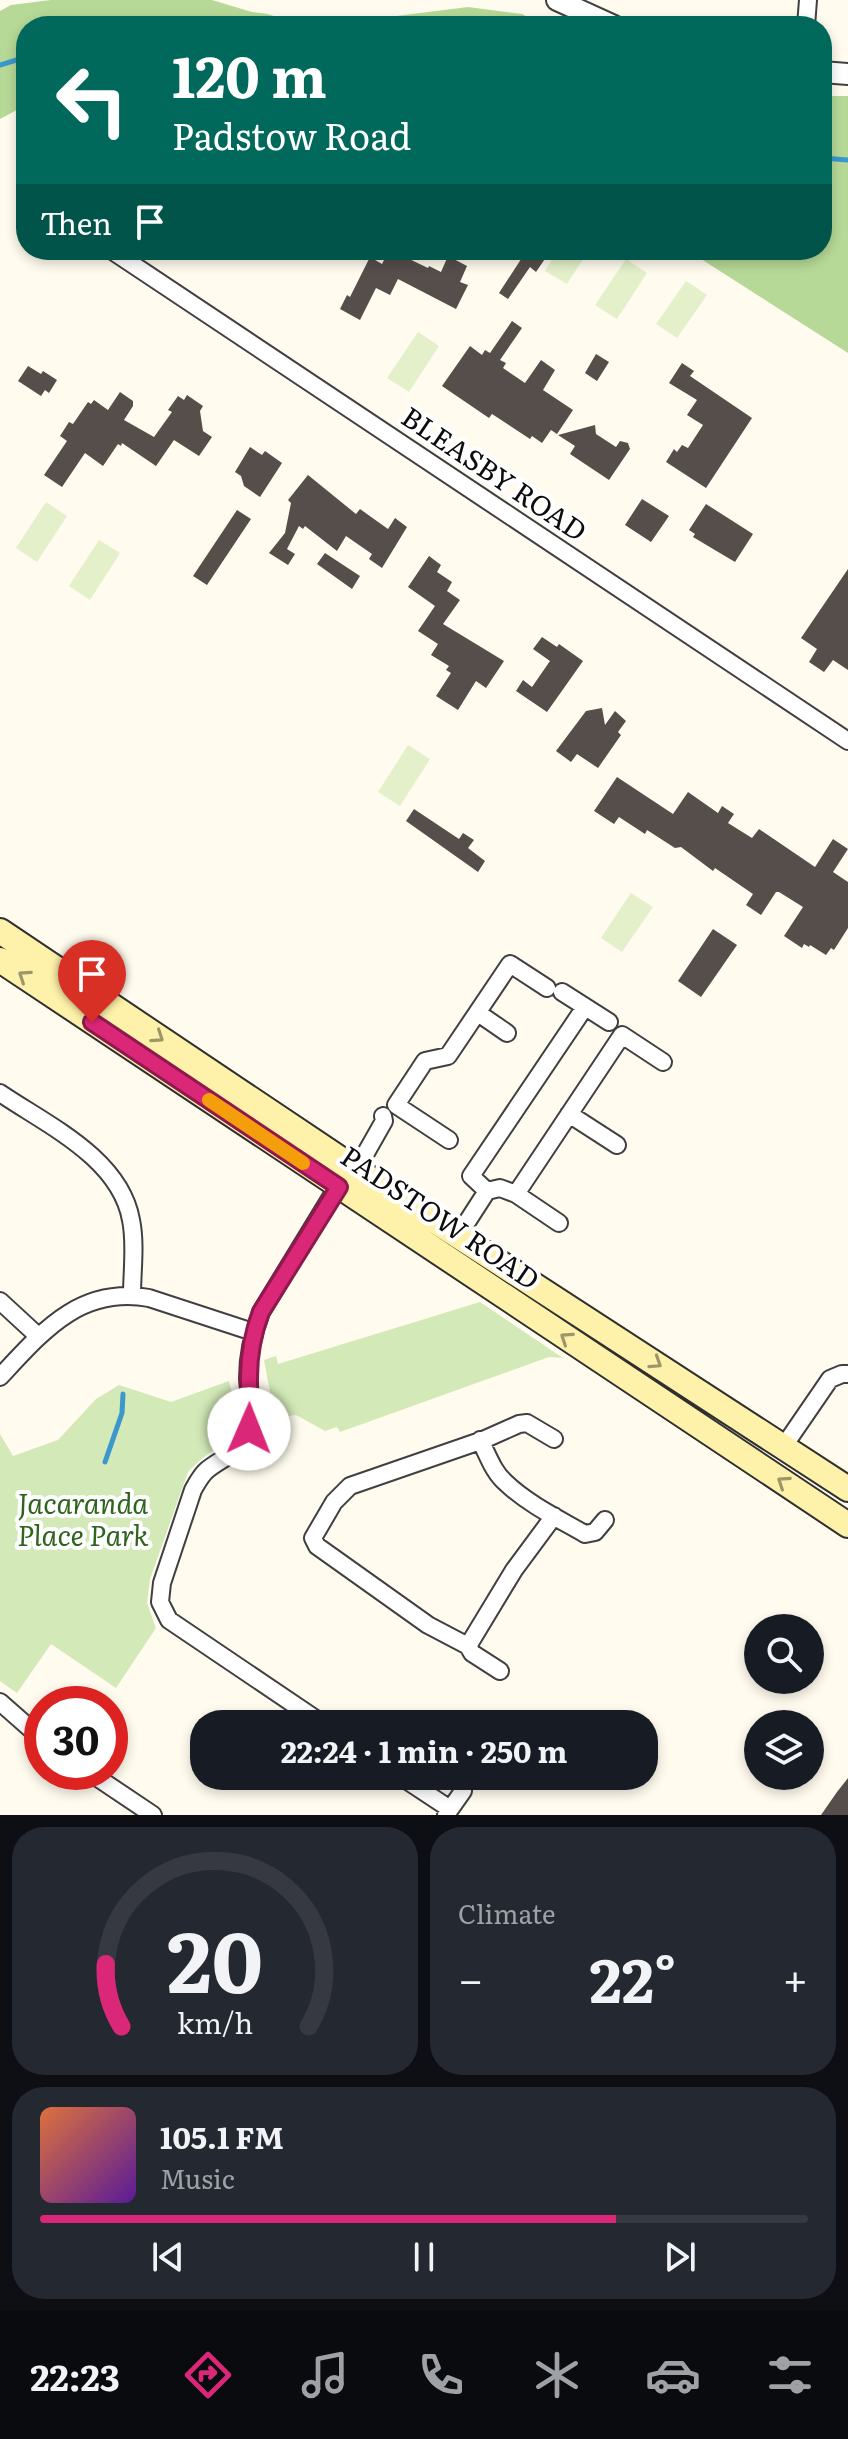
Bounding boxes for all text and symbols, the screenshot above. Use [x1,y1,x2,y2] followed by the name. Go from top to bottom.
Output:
[172,32,327,115] text: 120 m
[40,48,144,152] icon: left
[172,108,411,161] text: Padstow Road
[40,200,112,244] text: Then
[128,200,172,244] icon: arrive
[394,395,596,550] street label: BLEASBY ROAD
[58,940,126,1022] pin
[70,952,114,996] icon: arrive
[18,971,32,986] one-way arrow
[149,1027,163,1042] one-way arrow
[333,1134,549,1299] street label: PADSTOW ROAD
[561,1332,575,1347] one-way arrow
[647,1354,662,1369] one-way arrow
[207,1387,291,1471] position arrow
[777,1476,792,1491] one-way arrow
[17,1481,149,1555] park label: Jacaranda Place Park
[744,1614,824,1790] map controls
[744,1614,824,1694] button: search
[24,1686,128,1790] speed limit sign: 30
[744,1710,824,1790] button: layers
[281,1728,567,1772] text: 22:24 · 1 min · 250 m
[458,1893,556,1932] text: Climate
[167,1895,263,2019] text: 20
[590,1932,676,2021] text: 22°
[458,1944,484,2010] text: −
[782,1944,808,2010] text: +
[177,2000,253,2043] text: km/h
[160,2114,284,2158] text: 105.1 FM
[160,2158,235,2197] text: Music
[146,2235,190,2279] icon: previous
[402,2235,446,2279] icon: pause
[658,2235,702,2279] icon: next
[180,2347,236,2403] icon: directions
[297,2347,353,2403] icon: music
[413,2347,469,2403] icon: phone
[529,2347,585,2403] icon: climate
[645,2347,701,2403] icon: car
[762,2347,818,2403] icon: filters
[30,2349,120,2402] text: 22:23

